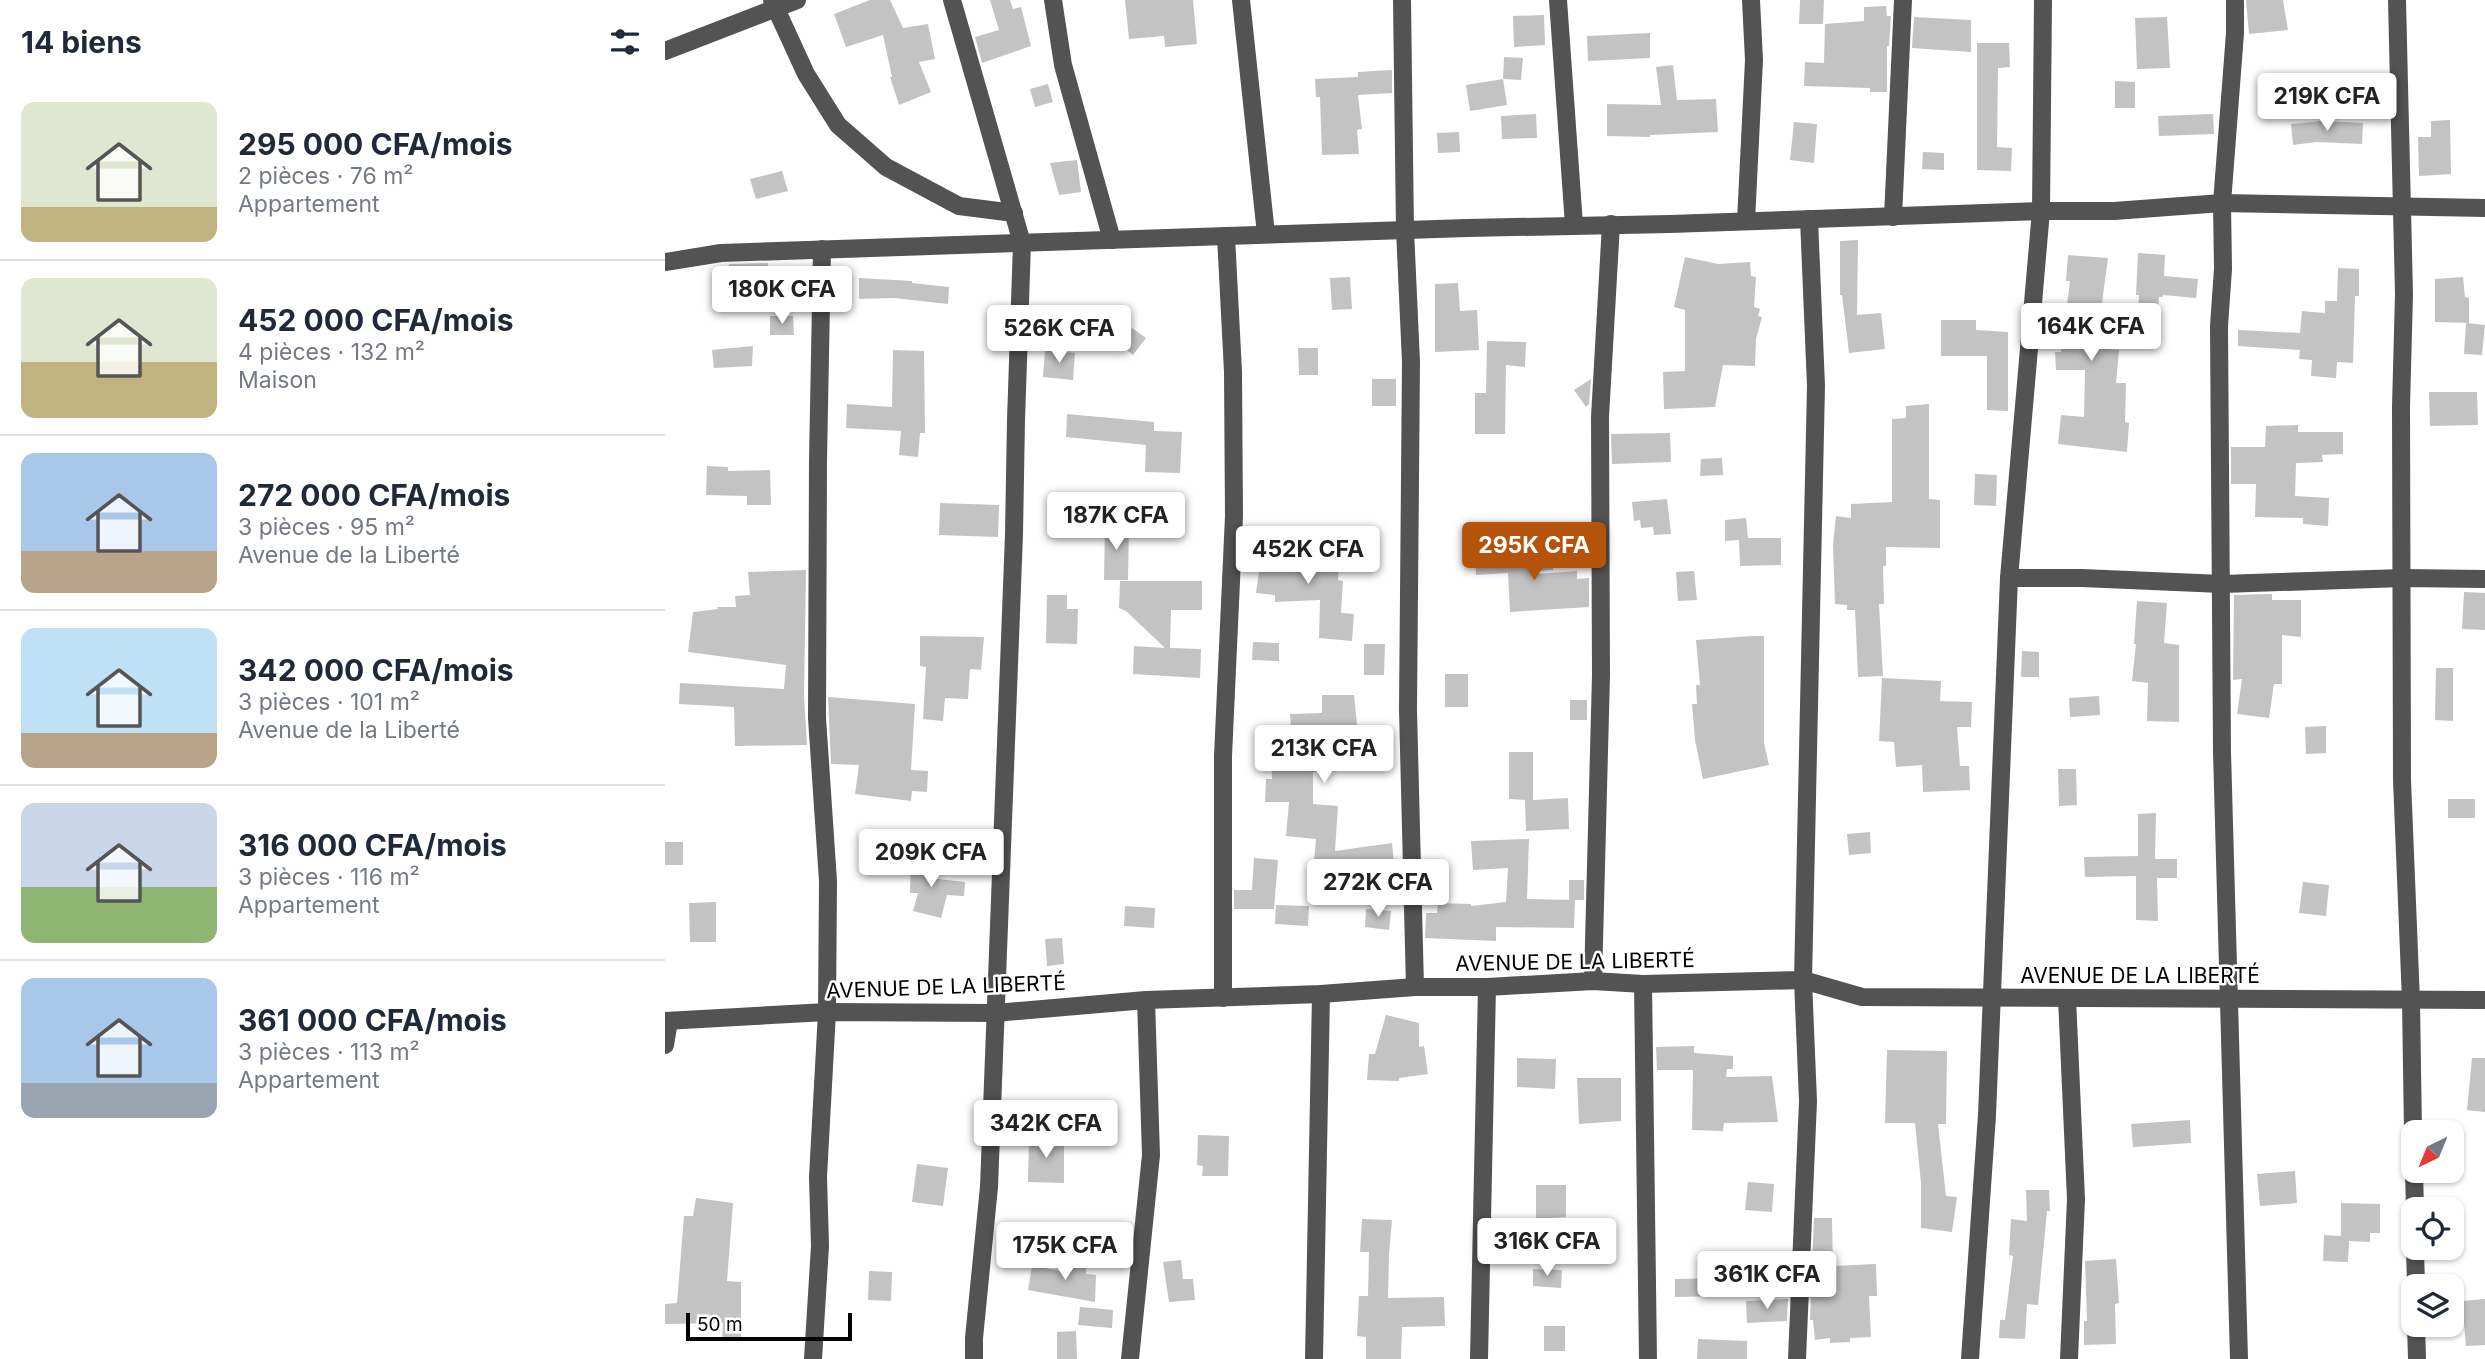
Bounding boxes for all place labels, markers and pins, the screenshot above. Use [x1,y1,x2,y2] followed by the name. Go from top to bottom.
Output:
[2255,74,2399,133] pin: 219K CFA
[710,266,854,326] pin: 180K CFA
[2019,304,2163,363] pin: 164K CFA
[987,306,1131,365] pin: 526K CFA
[1044,492,1188,552] pin: 187K CFA
[1462,522,1606,582] pin: 295K CFA
[1236,526,1380,586] pin: 452K CFA
[1252,726,1396,785] pin: 213K CFA
[859,830,1003,889] pin: 209K CFA
[1306,860,1450,919] pin: 272K CFA
[974,1100,1118,1160] pin: 342K CFA
[1475,1218,1619,1278] pin: 316K CFA
[993,1222,1137,1282] pin: 175K CFA
[1695,1252,1839,1311] pin: 361K CFA

